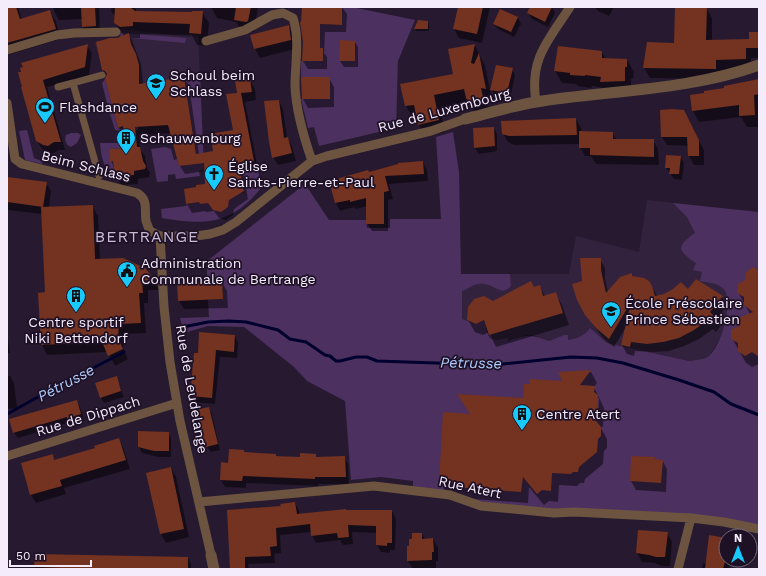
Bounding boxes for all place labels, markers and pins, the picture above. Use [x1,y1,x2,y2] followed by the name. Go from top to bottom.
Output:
[170,67,255,99] place label: Schoul beim Schlass
[145,72,167,100] school or university icon: Schoul beim Schlass
[34,96,56,124] sports icon: Flashdance
[59,99,137,115] place label: Flashdance
[115,127,137,155] building icon: Schauwenburg
[140,130,241,146] place label: Schauwenburg
[228,158,375,190] place label: Église Saints-Pierre-et-Paul
[203,163,225,191] church icon: Église Saints-Pierre-et-Paul
[141,255,316,287] place label: Administration Communale de Bertrange
[116,260,138,288] public building icon: Administration Communale de Bertrange
[65,285,87,313] building icon: Centre sportif Niki Bettendorf
[625,295,742,327] place label: École Préscolaire Prince Sébastien
[600,300,622,328] school or university icon: École Préscolaire Prince Sébastien
[24,314,128,346] place label: Centre sportif Niki Bettendorf
[511,403,533,431] building icon: Centre Atert
[536,406,620,422] place label: Centre Atert

